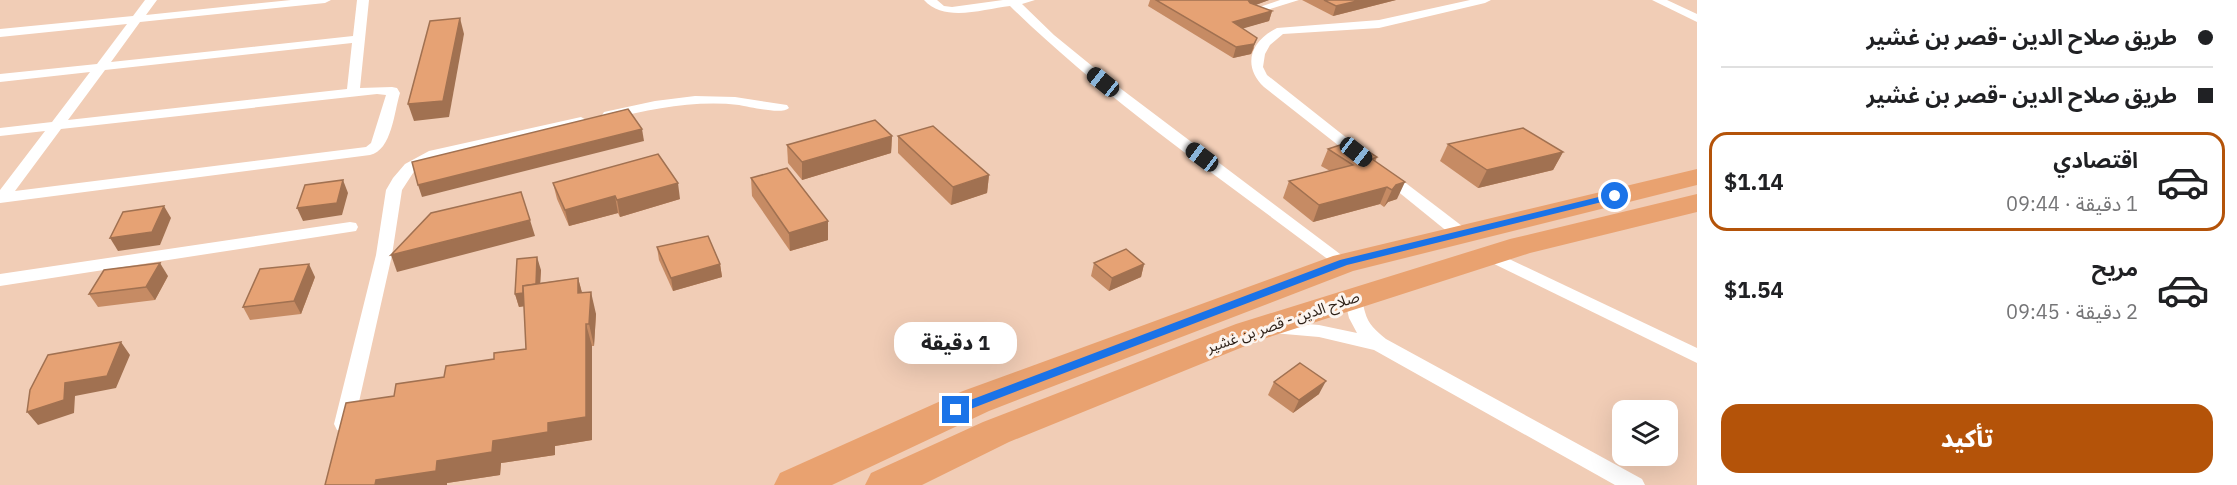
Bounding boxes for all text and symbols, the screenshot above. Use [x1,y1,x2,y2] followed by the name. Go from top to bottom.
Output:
[1866,22,2177,51] text: طريق صلاح الدين -قصر بن غشير
[1083,64,1123,100] car
[1866,80,2177,109] text: طريق صلاح الدين -قصر بن غشير
[1336,134,1376,170] car
[1182,139,1222,175] car
[2053,145,2138,174] text: اقتصادي
[2156,155,2210,209] icon: car
[1724,167,1784,196] text: $1.14
[1601,182,1628,209] route start
[2006,190,2138,217] text: 1 دقيقة · 09:44
[2092,253,2138,282] text: مريح
[2156,263,2210,317] icon: car
[1724,275,1784,304] text: $1.54
[1203,286,1363,360] street label: صلاح الدين - قصر بن غشير
[2006,298,2138,325] text: 2 دقيقة · 09:45
[894,323,1018,365] callout: 1 دقيقة
[921,329,990,356] text: 1 دقيقة
[942,396,969,423] route end
[1612,400,1678,466] map controls
[1612,400,1678,466] button: layers
[1721,404,2213,473] button: تأكيد

